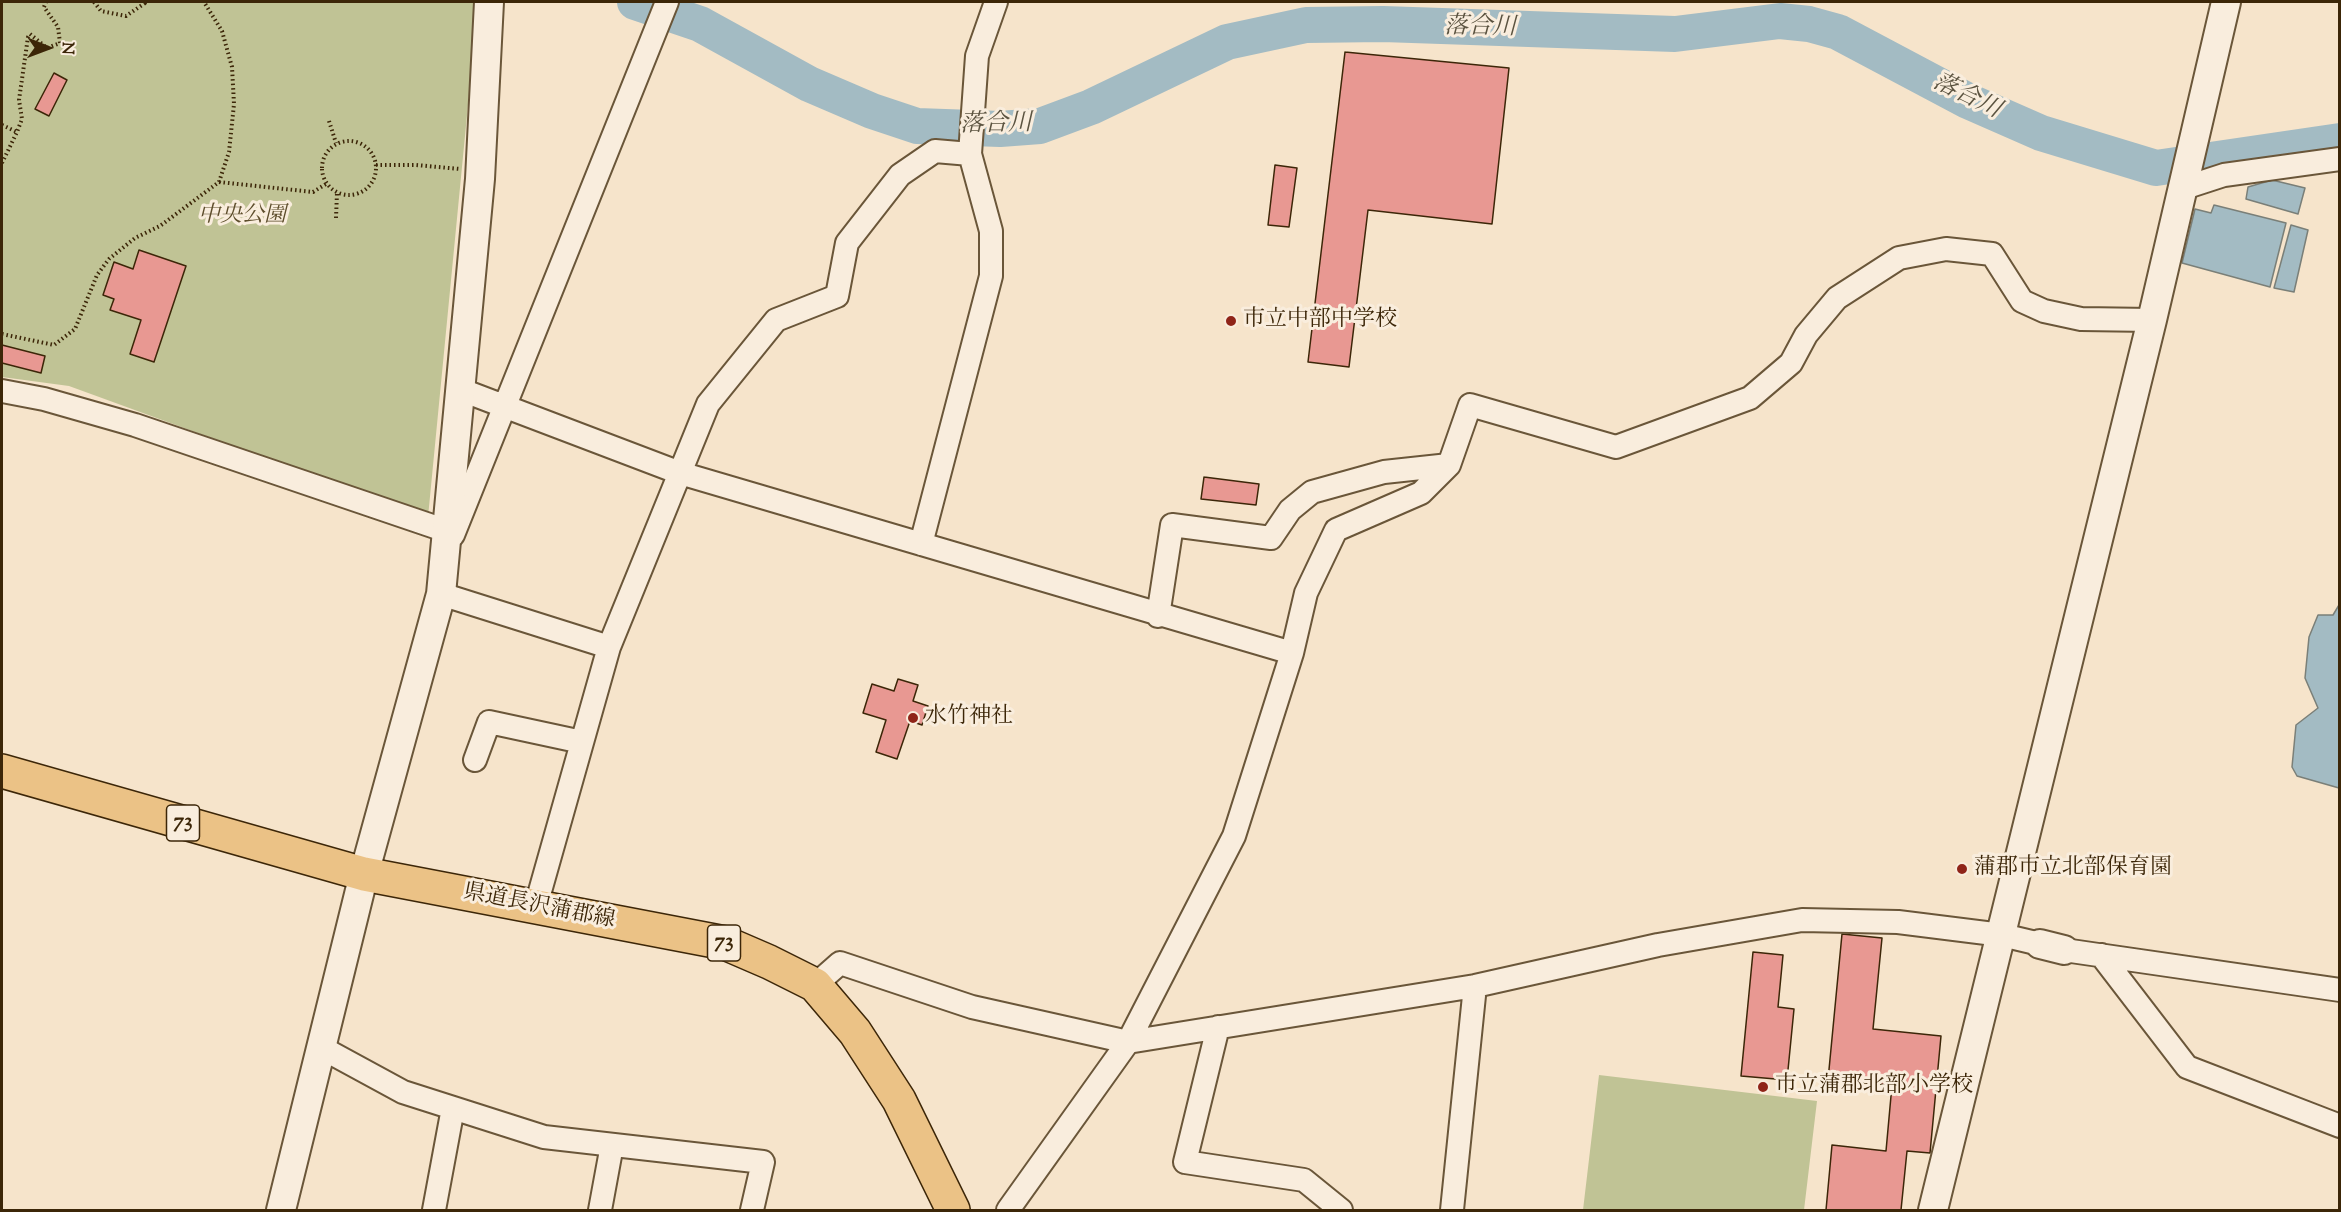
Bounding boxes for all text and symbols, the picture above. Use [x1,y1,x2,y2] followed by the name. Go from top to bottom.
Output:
[1444,14,1516,44] water label: 落合川
[18,18,78,78] north arrow
[55,42,78,55] text: N
[1927,69,2005,127] water label: 落合川
[960,111,1032,141] water label: 落合川
[198,204,286,230] park label: 中央公園
[1243,308,1397,334] place label: 市立中部中学校
[1224,314,1238,328] marker: 市立中部中学校
[925,705,1013,731] place label: 水竹神社
[906,711,920,725] marker: 水竹神社
[166,805,200,841] road number: 73
[1974,856,2172,882] place label: 蒲郡市立北部保育園
[1955,862,1969,876] marker: 蒲郡市立北部保育園
[461,880,617,936] street label: 県道長沢蒲郡線
[708,925,740,961] road number: 73
[1775,1074,1973,1100] place label: 市立蒲郡北部小学校
[1756,1080,1770,1094] marker: 市立蒲郡北部小学校

